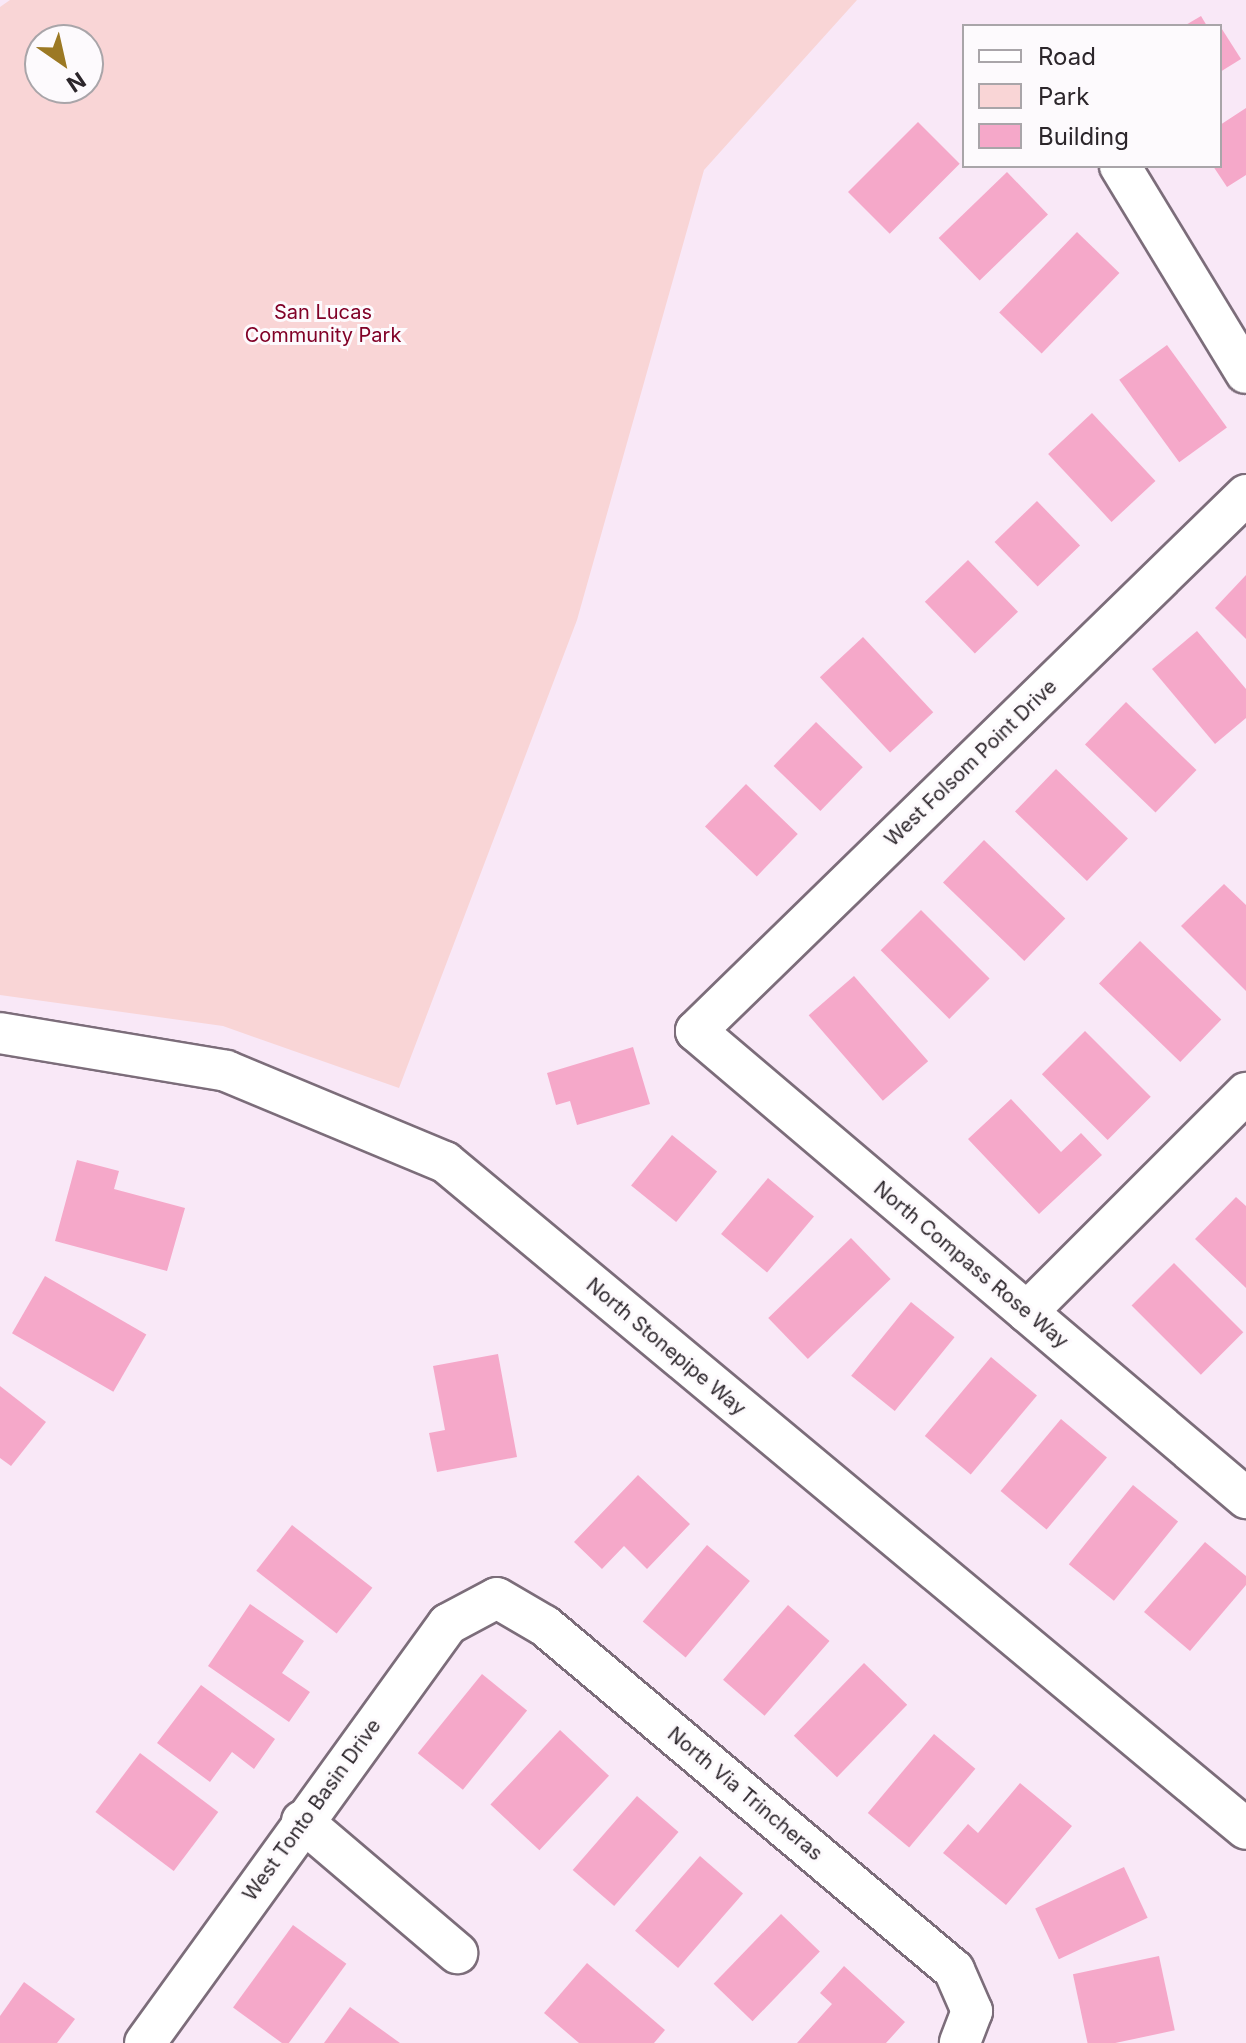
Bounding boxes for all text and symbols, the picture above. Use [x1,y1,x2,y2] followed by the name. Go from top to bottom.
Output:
[24,24,104,104] north arrow
[962,24,1222,168] legend
[1038,42,1096,71] text: Road
[62,67,91,98] text: N
[1038,82,1089,111] text: Park
[1038,122,1129,151] text: Building
[245,301,401,348] park label: San Lucas Community Park
[880,675,1062,851] street label: West Folsom Point Drive
[869,1177,1073,1353] street label: North Compass Rose Way
[581,1273,751,1421] street label: North Stonepipe Way
[238,1714,386,1906] street label: West Tonto Basin Drive
[663,1722,827,1866] street label: North Via Trincheras

